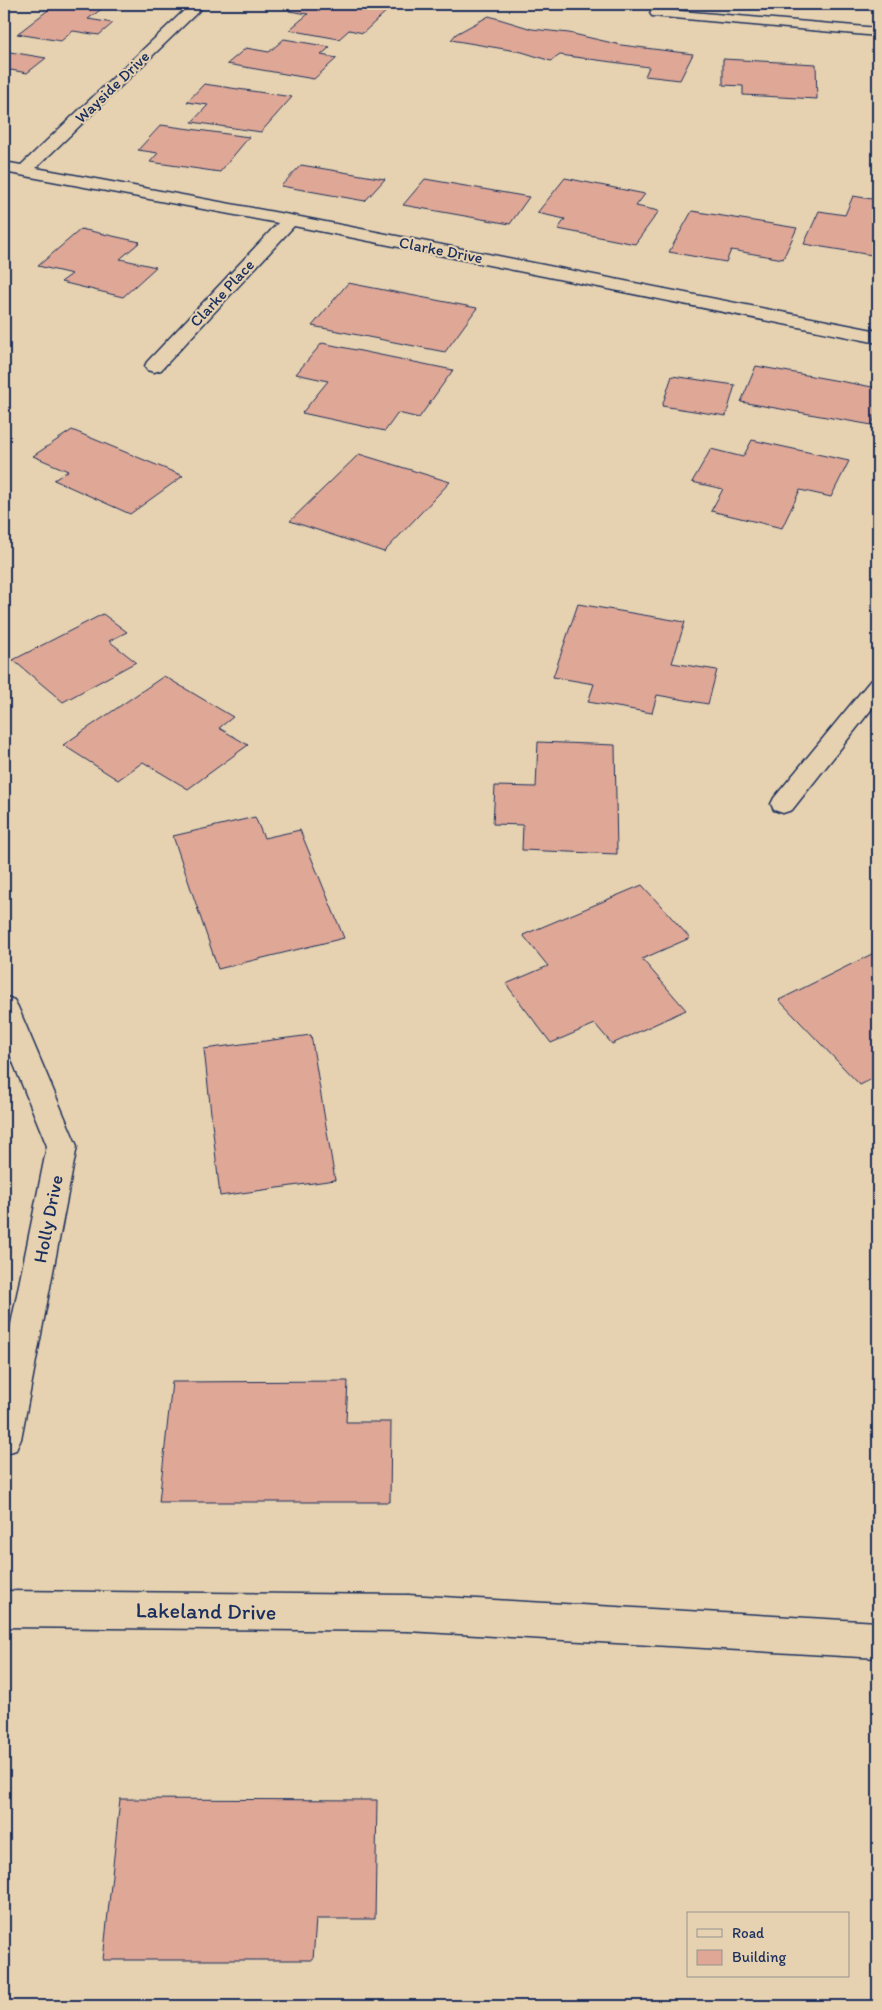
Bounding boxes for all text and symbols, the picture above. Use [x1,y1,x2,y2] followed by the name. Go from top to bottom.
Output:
[71,47,153,127] street label: Wayside Drive
[398,233,484,267] street label: Clarke Drive
[186,255,258,331] street label: Clarke Place
[28,1173,68,1265] street label: Holly Drive
[135,1596,277,1626] street label: Lakeland Drive
[687,1912,850,1978] legend
[732,1924,765,1942] text: Road
[732,1948,786,1966] text: Building

